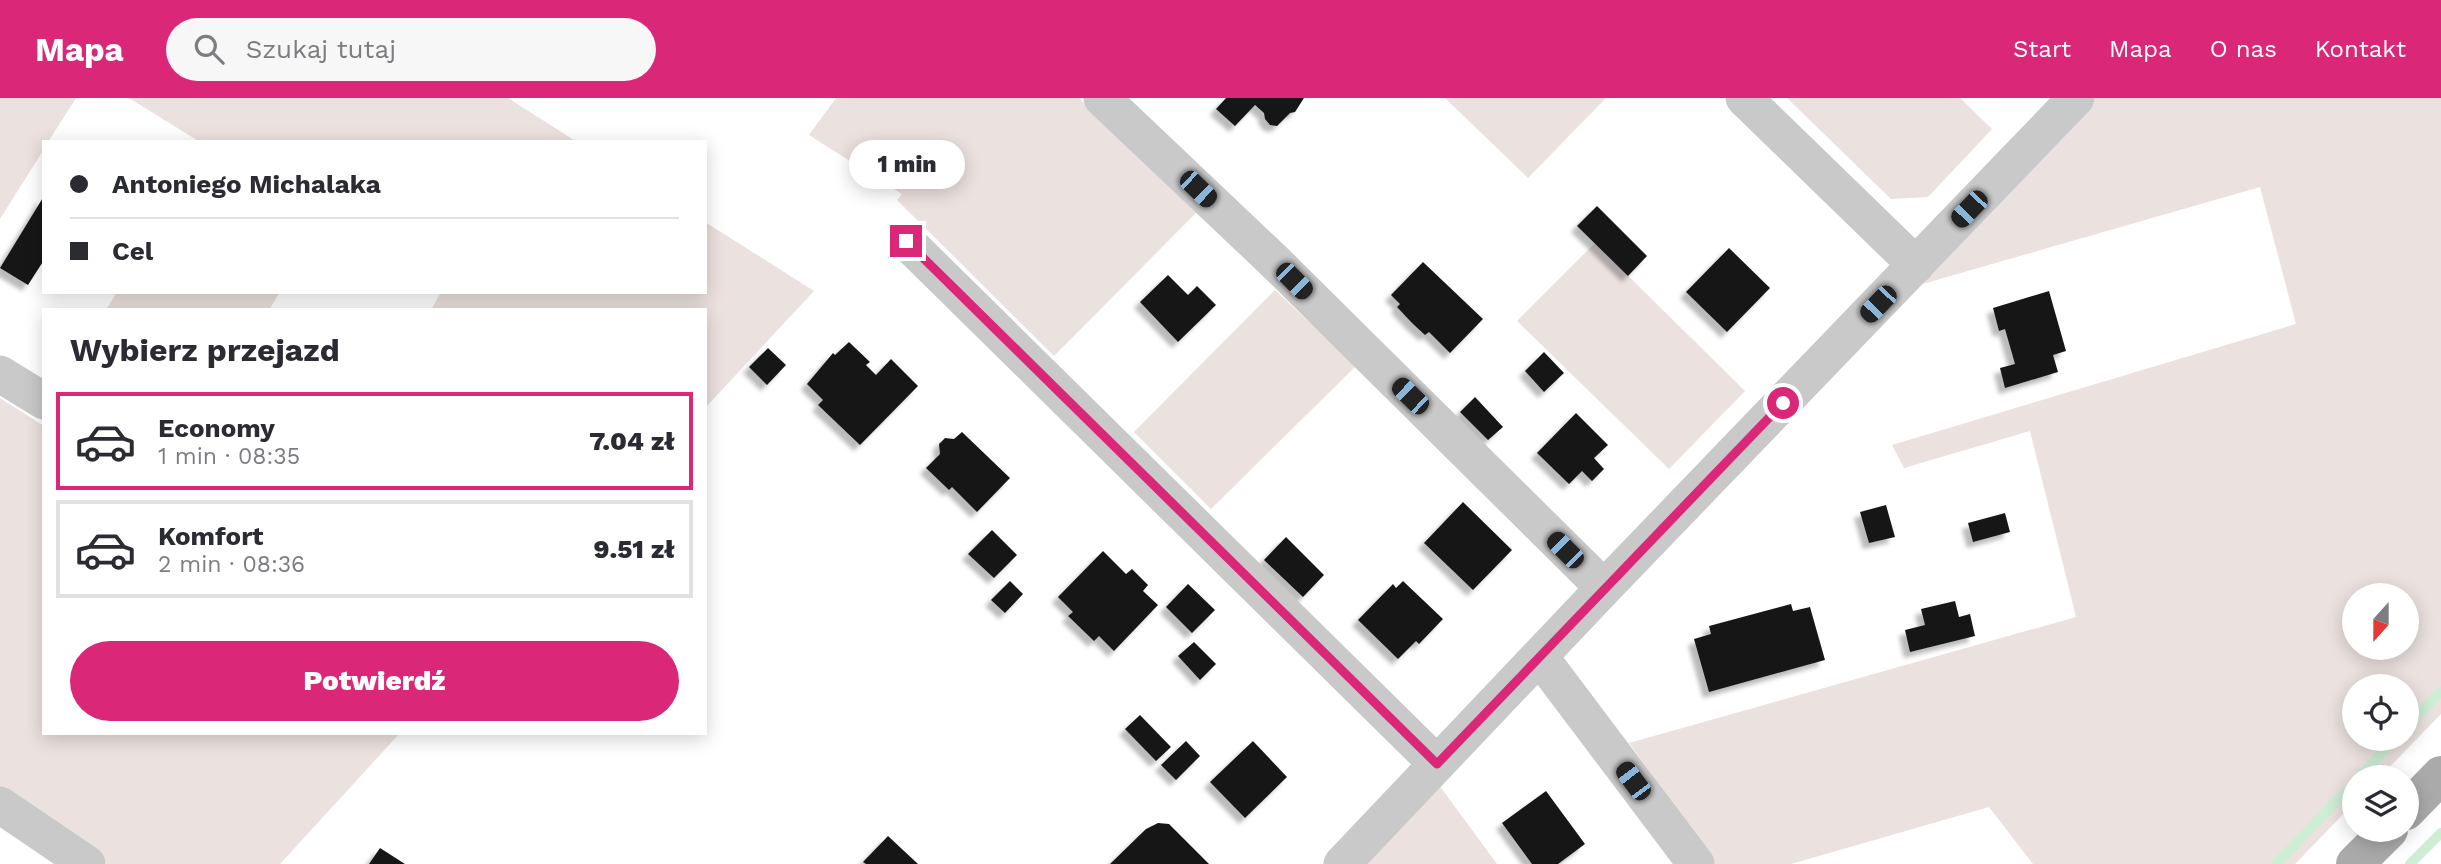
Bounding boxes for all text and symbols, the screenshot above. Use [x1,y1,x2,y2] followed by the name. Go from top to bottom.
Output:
[166,18,656,81] search box
[35,30,124,69] text: Mapa
[190,30,228,68] icon: search
[246,34,396,64] text: Szukaj tutaj
[2013,35,2071,63] text: Start
[2109,35,2172,63] text: Mapa
[2210,35,2277,63] text: O nas
[2315,35,2406,63] text: Kontakt
[848,139,964,188] callout: 1 min
[877,151,937,178] text: 1 min
[1176,167,1221,211] car
[112,169,381,199] text: Antoniego Michalaka
[1947,187,1992,231] car
[890,225,922,257] route end
[112,236,153,266] text: Cel
[1272,259,1317,303] car
[1856,282,1901,326] car
[70,331,340,369] text: Wybierz przejazd
[1388,374,1433,418] car
[1767,387,1799,419] route start
[74,410,137,473] icon: car
[158,413,275,443] text: Economy
[589,426,675,456] text: 7.04 zł
[158,443,300,470] text: 1 min · 08:35
[74,518,137,581] icon: car
[158,521,263,551] text: Komfort
[1543,528,1588,572] car
[593,534,675,564] text: 9.51 zł
[158,551,305,578] text: 2 min · 08:36
[2342,583,2418,660] north arrow
[2342,583,2419,842] map controls
[70,641,679,721] button: Potwierdź
[2342,674,2419,751] button: locate
[1612,758,1655,804] car
[2342,765,2419,842] button: layers

